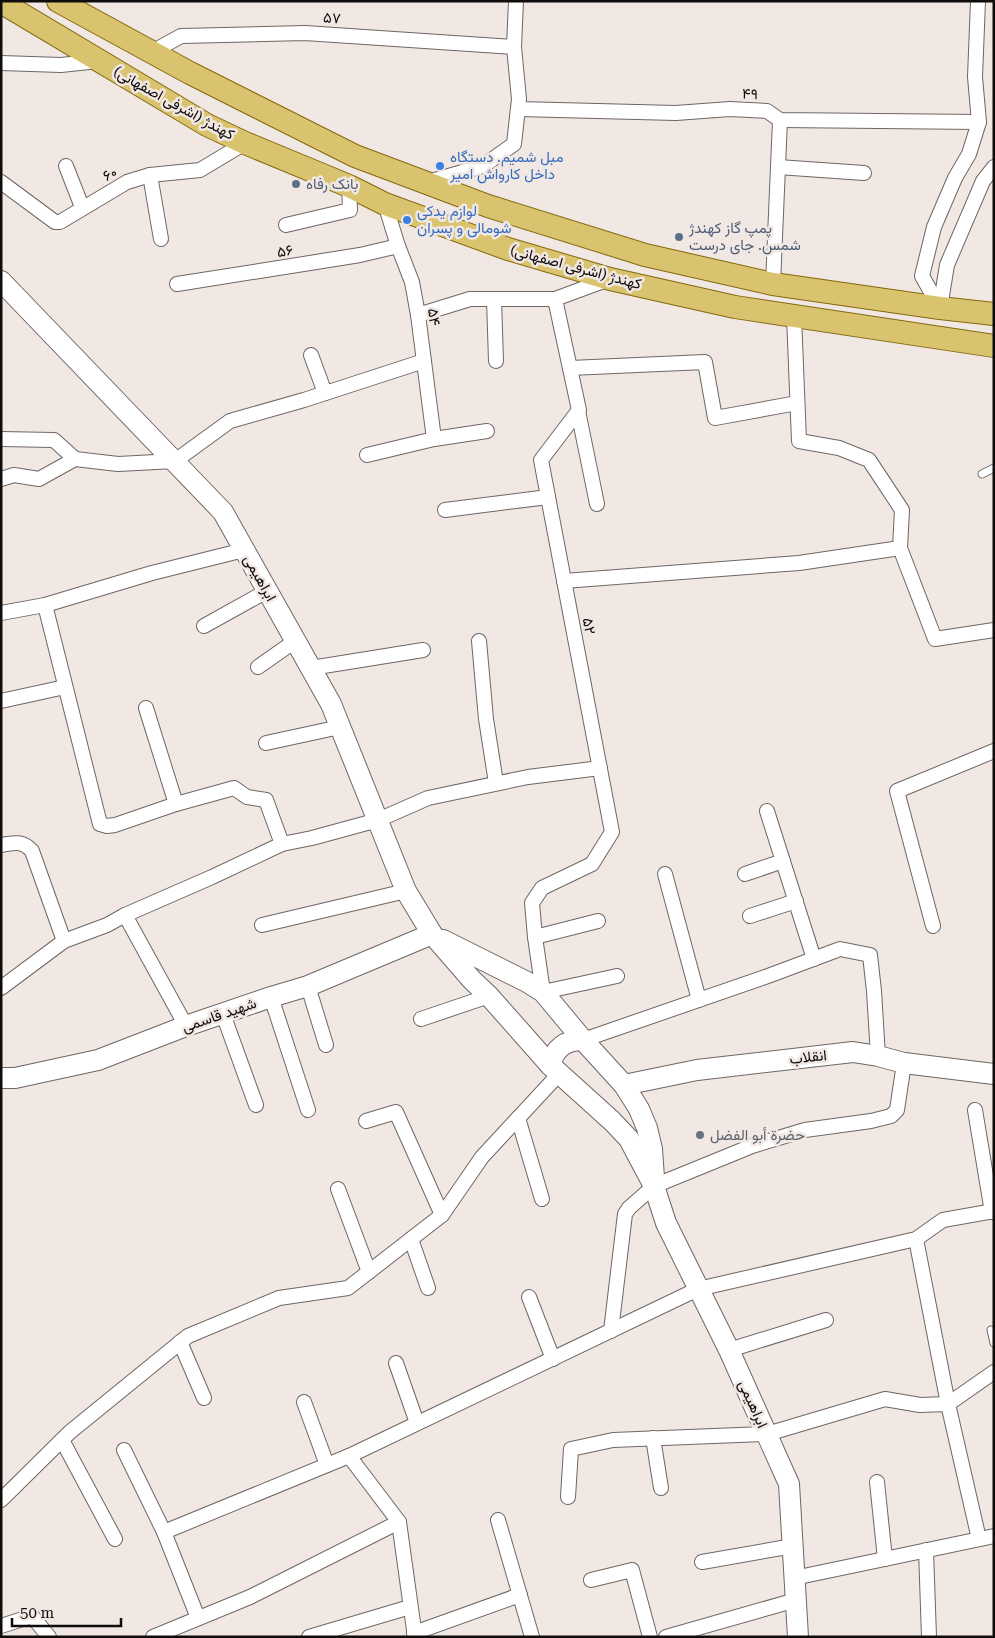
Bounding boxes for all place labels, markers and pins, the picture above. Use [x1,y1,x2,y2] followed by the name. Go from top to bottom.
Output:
[449,148,563,184] place label: مبل شمیم. دستگاه داخل کارواش امیر
[434,160,446,172] marker: مبل شمیم. دستگاه داخل کارواش امیر
[306,175,358,193] place label: بانک رفاه
[290,178,302,190] marker: بانک رفاه
[417,202,512,238] place label: لوازم یدکی شومالی و پسران
[401,214,413,226] marker: لوازم یدکی شومالی و پسران
[688,219,801,255] place label: پمپ گاز کهندژ شمس. جای درست
[673,231,685,243] marker: پمپ گاز کهندژ شمس. جای درست
[710,1126,805,1144] place label: حضرة أبو الفضل
[694,1129,706,1141] marker: حضرة أبو الفضل

